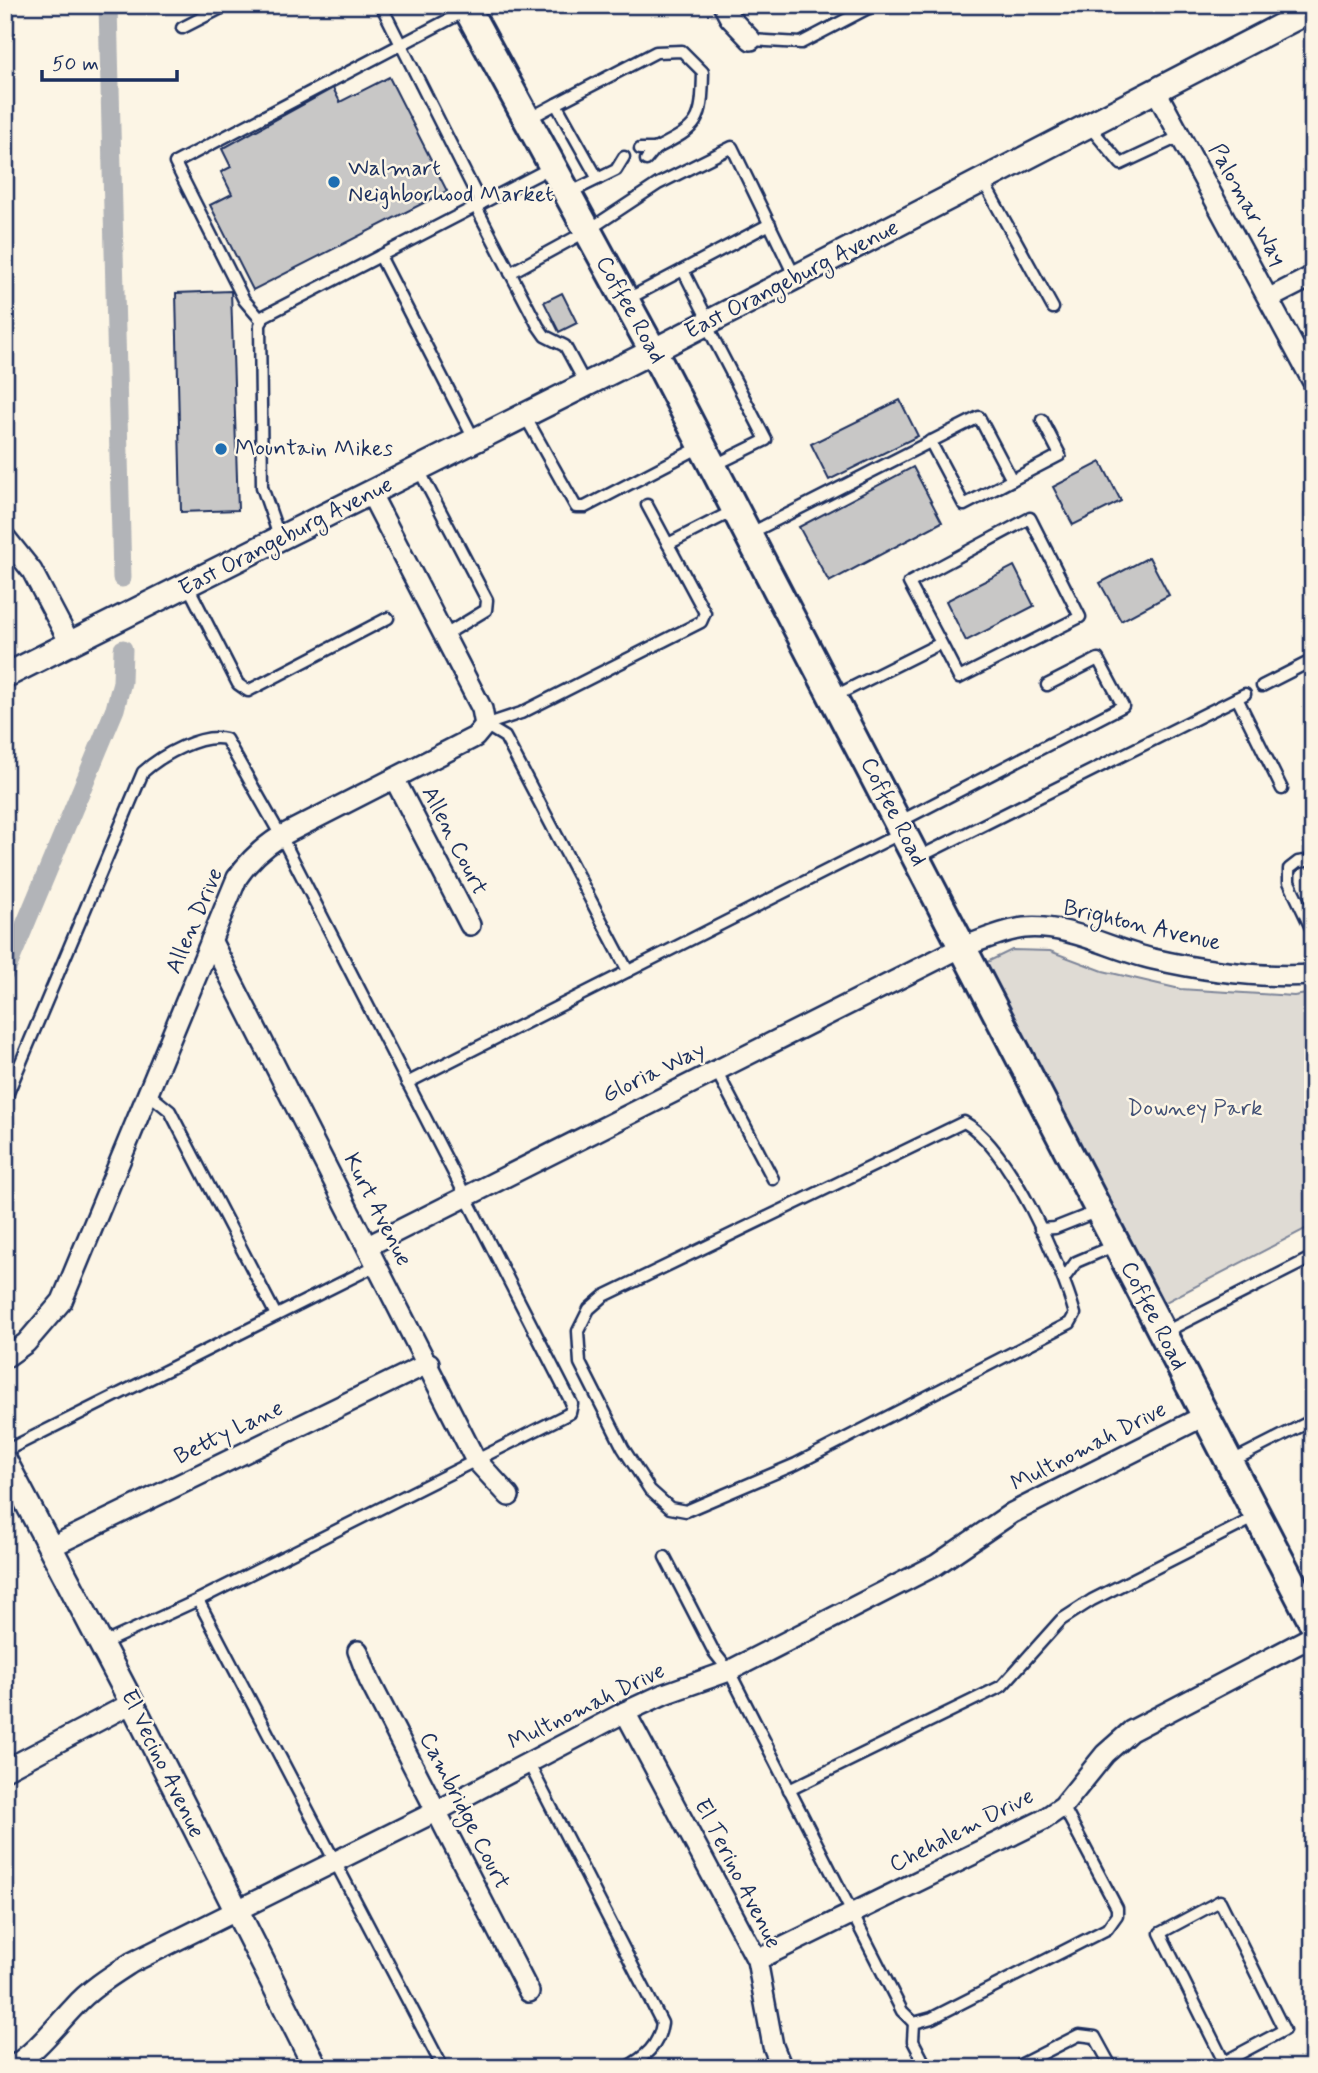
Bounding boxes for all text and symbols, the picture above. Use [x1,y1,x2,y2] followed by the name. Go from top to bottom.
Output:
[42,38,177,82] scale bar
[52,50,99,78] text: 50 m
[1201,138,1293,272] street label: Palomar Way
[348,154,554,210] place label: Walmart Neighborhood Market
[326,174,342,190] marker: Walmart Neighborhood Market
[680,213,905,349] street label: East Orangeburg Avenue
[588,251,672,369] street label: Coffee Road
[235,434,393,464] place label: Mountain Mikes
[213,441,229,457] marker: Mountain Mikes
[174,470,399,606] street label: East Orangeburg Avenue
[853,752,933,872] street label: Coffee Road
[414,781,494,901] street label: Allen Court
[159,863,231,979] street label: Allen Drive
[1060,893,1224,961] street label: Brighton Avenue
[597,1035,711,1111] street label: Gloria Way
[1127,1094,1263,1124] park label: Downey Park
[336,1148,418,1272] street label: Kurt Avenue
[1113,1256,1193,1376] street label: Coffee Road
[169,1394,289,1472] street label: Betty Lane
[1006,1395,1172,1499] street label: Multnomah Drive
[504,1656,670,1758] street label: Multnomah Drive
[113,1685,211,1843] street label: El Vecino Avenue
[410,1727,517,1896] street label: Cambridge Court
[885,1782,1039,1880] street label: Chehalem Drive
[686,1794,788,1954] street label: El Terino Avenue

